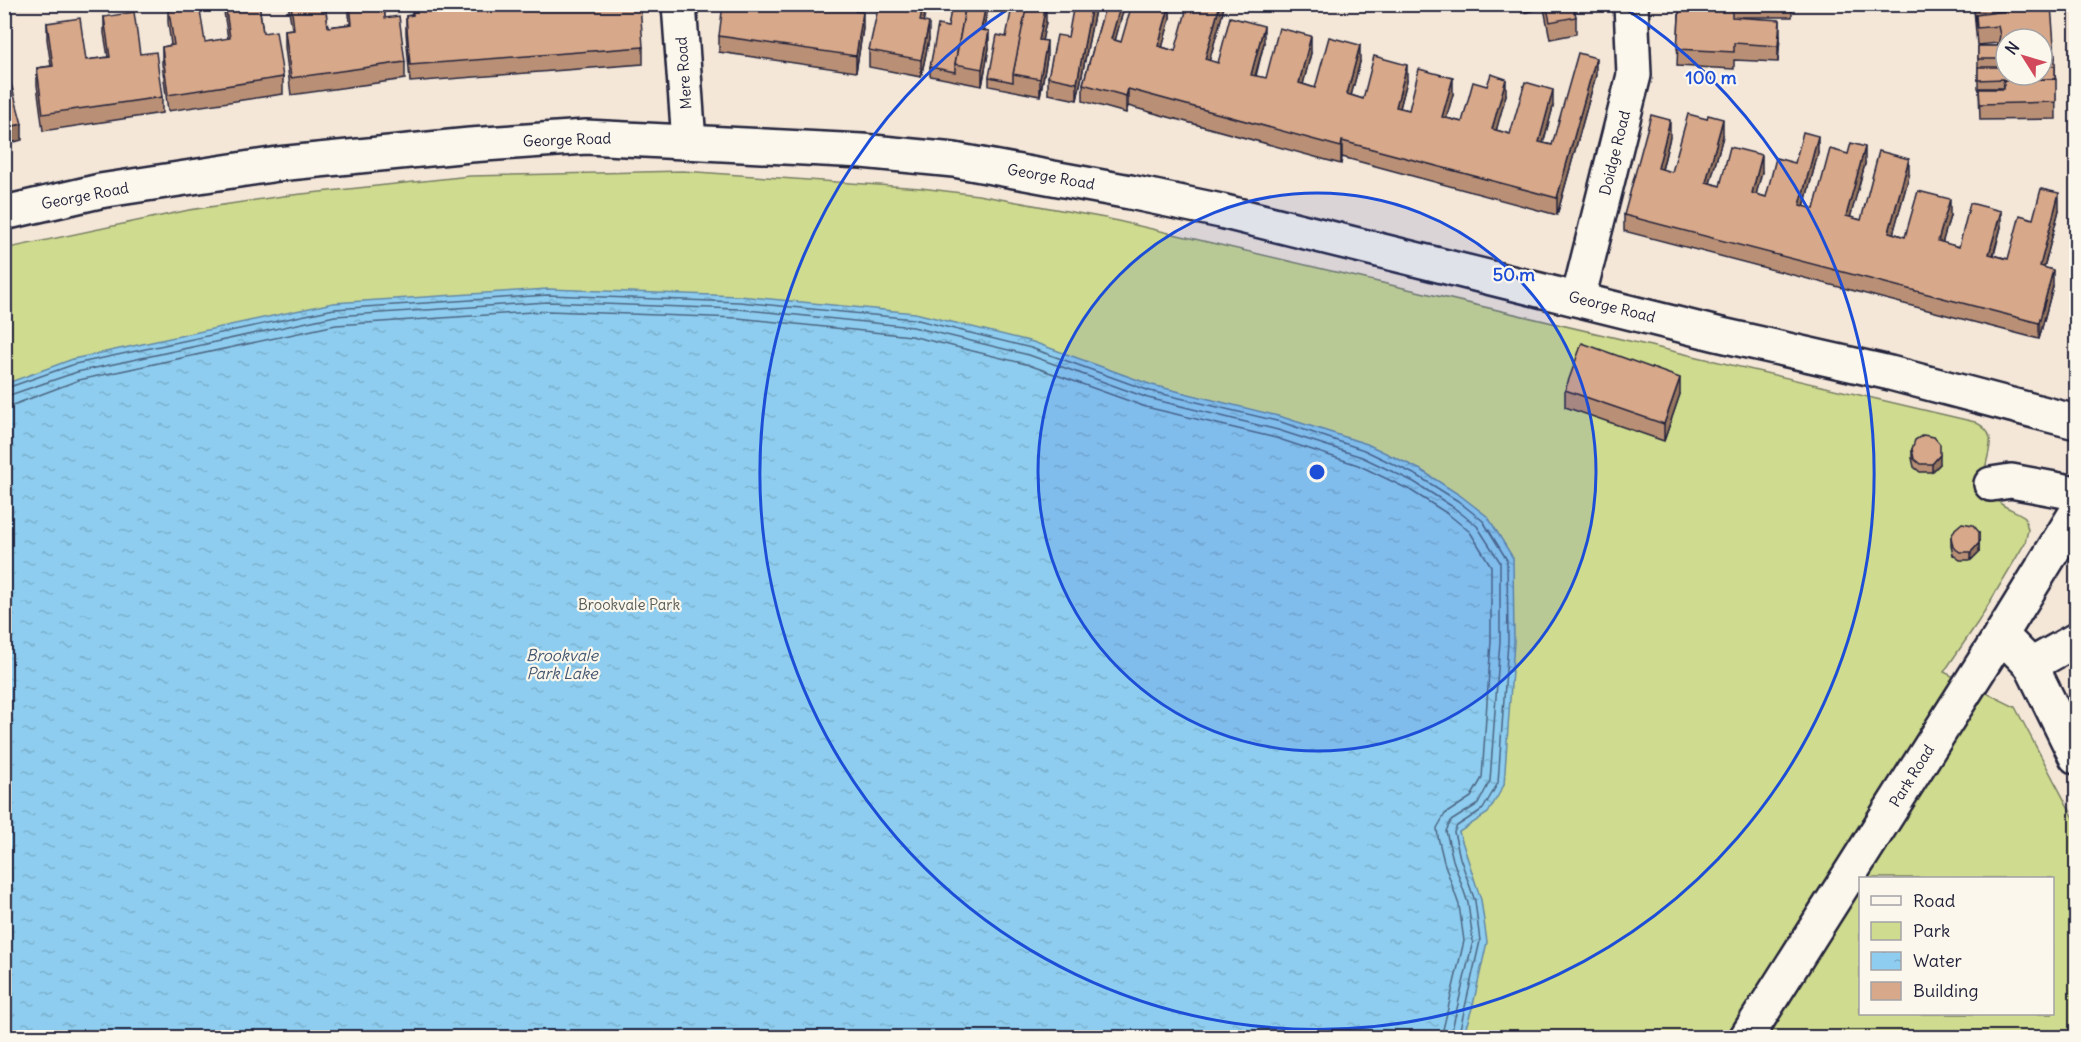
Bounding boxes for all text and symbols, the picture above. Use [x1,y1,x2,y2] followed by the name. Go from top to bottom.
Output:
[1994,27,2054,87] north arrow
[671,36,696,110] street label: Mere Road
[2001,38,2023,58] text: N
[1686,66,1737,89] text: 100 m
[1595,108,1634,197] street label: Doidge Road
[522,128,612,151] street label: George Road
[1006,159,1096,194] street label: George Road
[40,178,130,213] street label: George Road
[1493,263,1535,286] text: 50 m
[1567,287,1658,326] street label: George Road
[1307,462,1327,482] centre of rings
[578,595,680,614] park label: Brookvale Park
[526,645,599,683] water label: Brookvale Park Lake
[1885,741,1938,810] street label: Park Road
[1859,877,2054,1015] legend
[1913,889,1956,912] text: Road
[1913,919,1950,942] text: Park
[1913,949,1963,972] text: Water
[1913,979,1978,1002] text: Building

